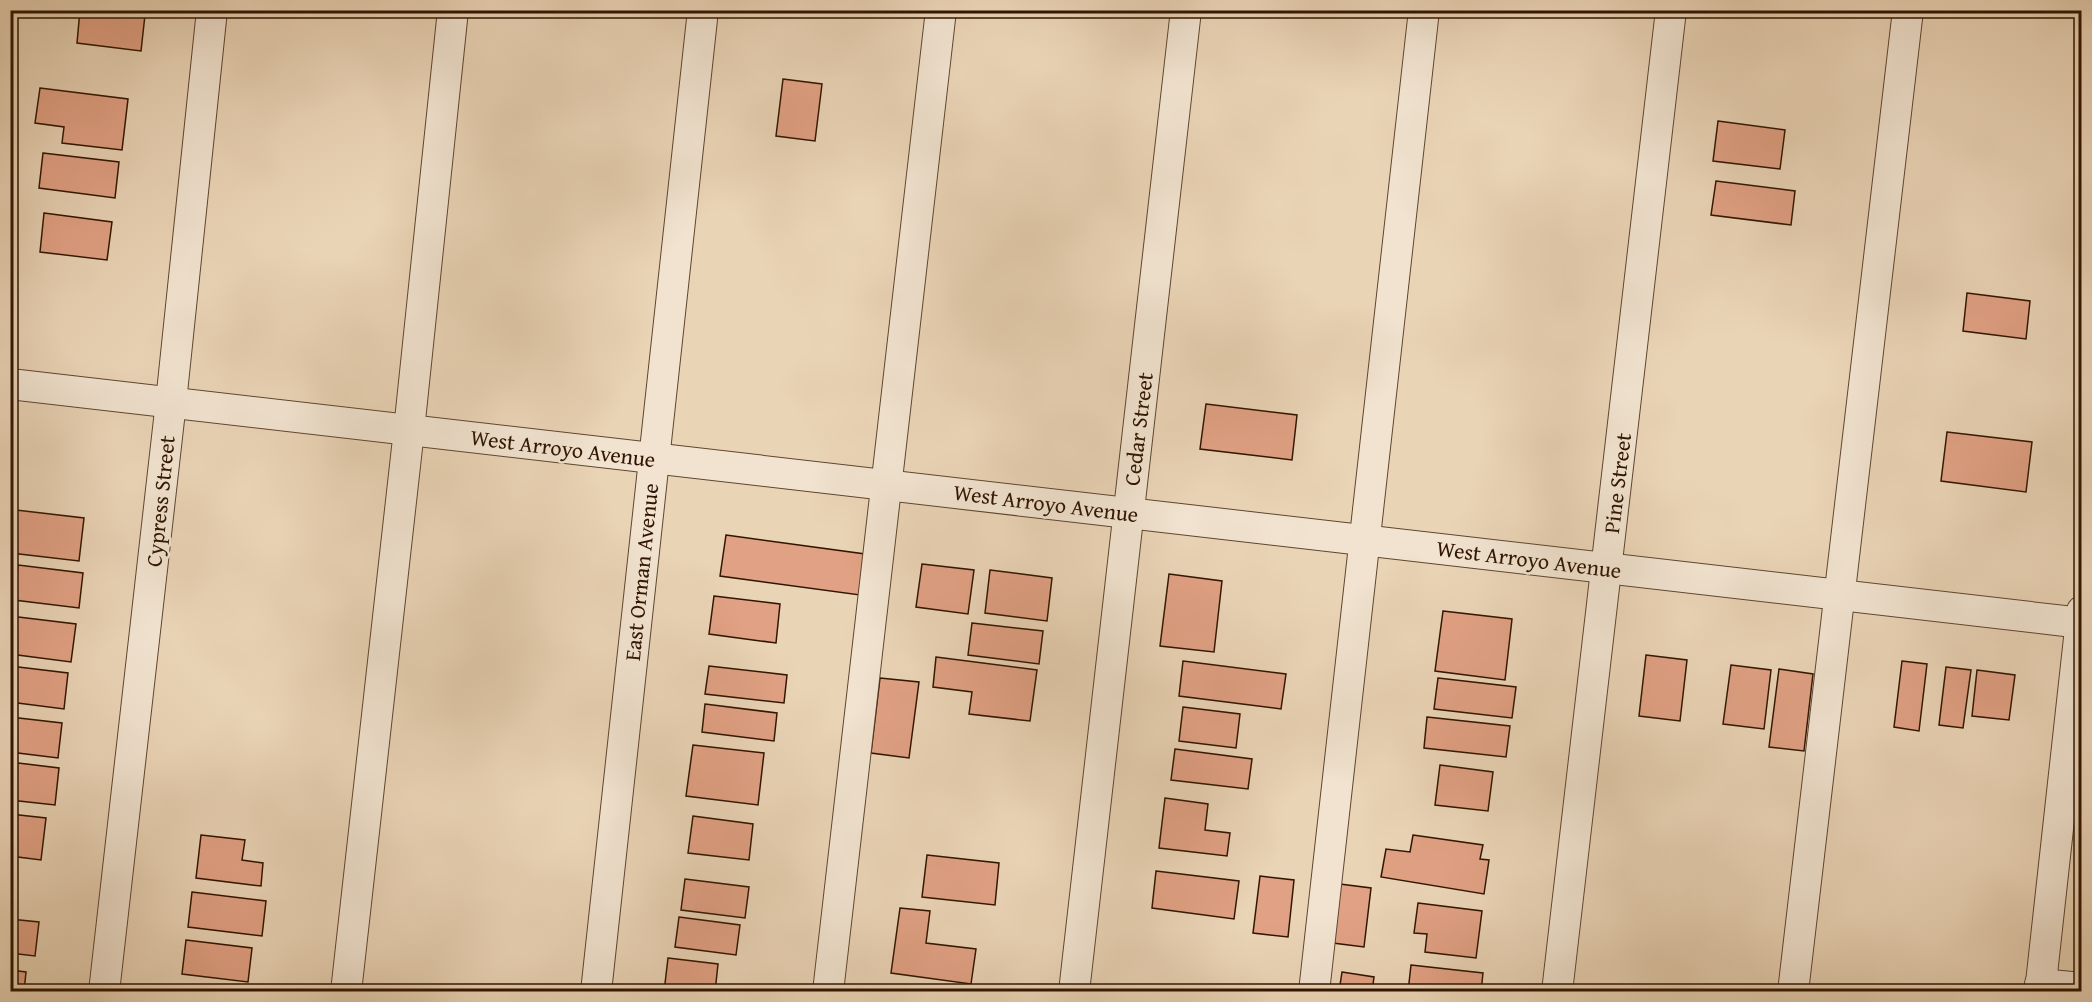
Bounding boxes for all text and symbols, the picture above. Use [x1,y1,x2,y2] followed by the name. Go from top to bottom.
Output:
[1115,370,1161,488] street label: Cedar Street
[469,421,657,475] street label: West Arroyo Avenue
[1595,431,1639,535] street label: Pine Street
[137,434,183,568] street label: Cypress Street
[952,476,1140,530] street label: West Arroyo Avenue
[616,482,666,662] street label: East Orman Avenue
[1435,532,1623,586] street label: West Arroyo Avenue

